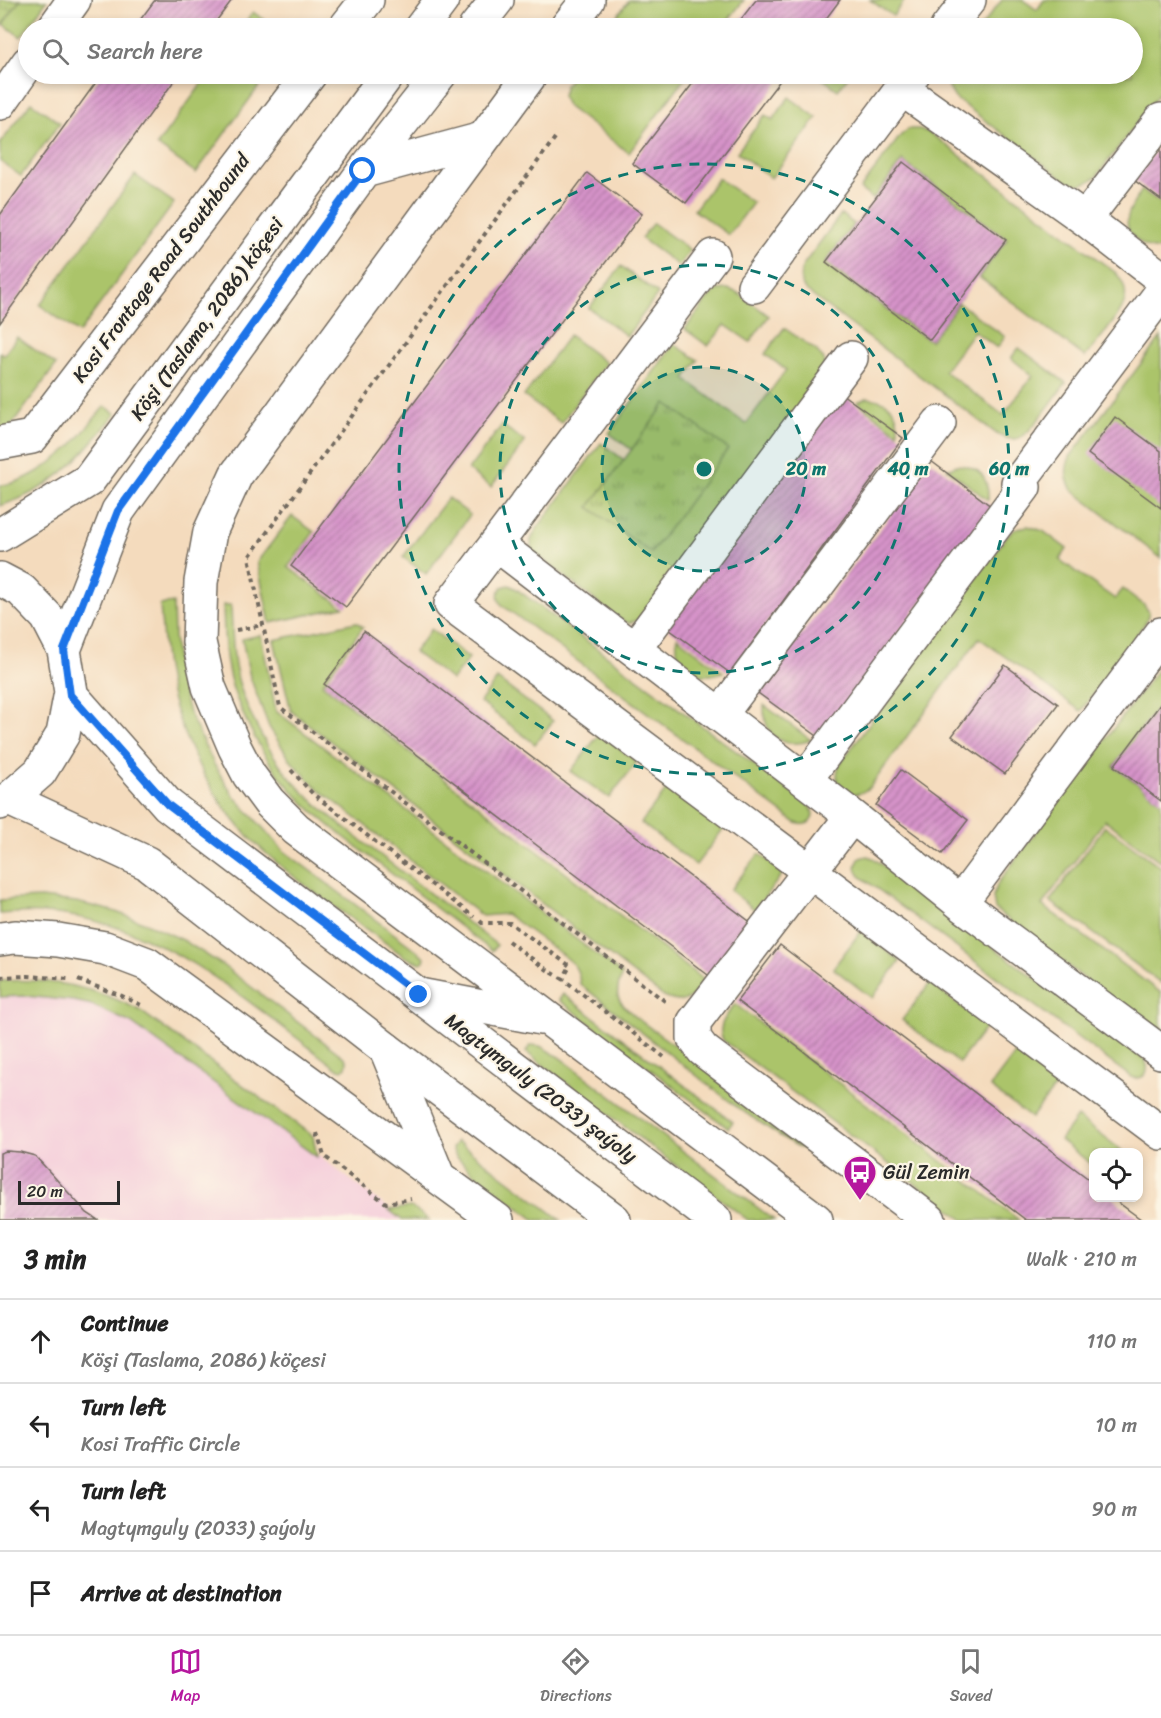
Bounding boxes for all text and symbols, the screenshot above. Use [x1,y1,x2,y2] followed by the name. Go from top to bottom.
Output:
[18,18,1143,84] search box
[87,32,203,71] text: Search here
[39,35,72,68] icon: search
[63,145,260,390] street label: Kosi Frontage Road Southbound
[349,157,375,183] route start
[121,209,294,428] street label: Köşi (Taslama, 2086) köçesi
[785,453,826,485] text: 20 m
[886,453,929,485] text: 40 m
[988,453,1029,485] text: 60 m
[694,459,714,479] centre of rings
[405,981,431,1007] route end
[437,1004,646,1173] street label: Magtymguly (2033) şaýoly
[1089,1148,1143,1202] map controls
[1089,1148,1143,1202] button: locate
[842,1154,878,1201] bus stop icon: Gül Zemin
[883,1155,970,1190] place label: Gül Zemin
[27,1177,63,1206] text: 20 m
[18,1178,120,1206] scale bar
[24,1236,86,1282] text: 3 min
[1026,1242,1137,1277] text: Walk · 210 m
[81,1304,169,1343] text: Continue
[1087,1324,1137,1359] text: 110 m
[24,1325,57,1358] icon: ahead
[81,1343,326,1378] text: Köşi (Taslama, 2086) köçesi
[81,1388,166,1427] text: Turn left
[1095,1408,1137,1443] text: 10 m
[24,1409,57,1442] icon: left
[81,1427,240,1462] text: Kosi Traffic Circle
[81,1472,166,1511] text: Turn left
[1092,1492,1137,1527] text: 90 m
[24,1493,57,1526] icon: left
[81,1511,315,1546] text: Magtymguly (2033) şaýoly
[81,1574,282,1613] text: Arrive at destination
[24,1577,57,1610] icon: arrive
[169,1645,202,1710] tab: Map
[540,1645,612,1710] tab: Directions
[950,1645,992,1710] tab: Saved

